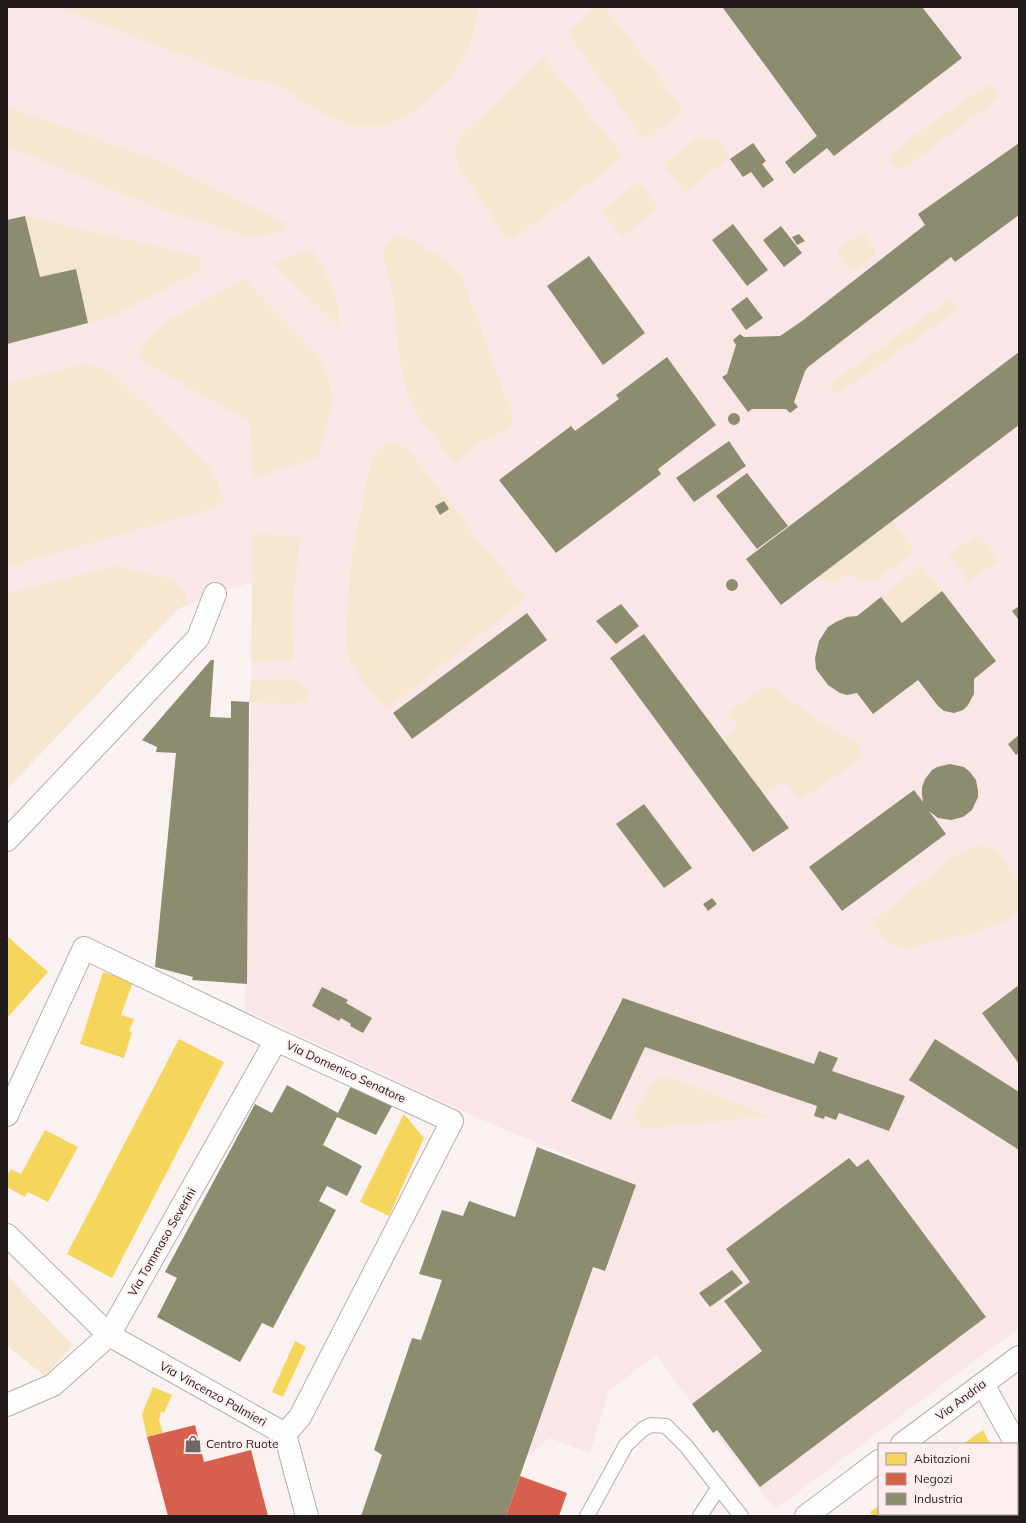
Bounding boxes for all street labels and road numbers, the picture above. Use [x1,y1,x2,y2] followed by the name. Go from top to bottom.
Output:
[284,1037,408,1106] street label: Via Domenico Senatore
[124,1185,199,1299] street label: Via Tommaso Severini
[157,1358,269,1429] street label: Via Vincenzo Palmieri
[933,1376,989,1423] street label: Via Andria

